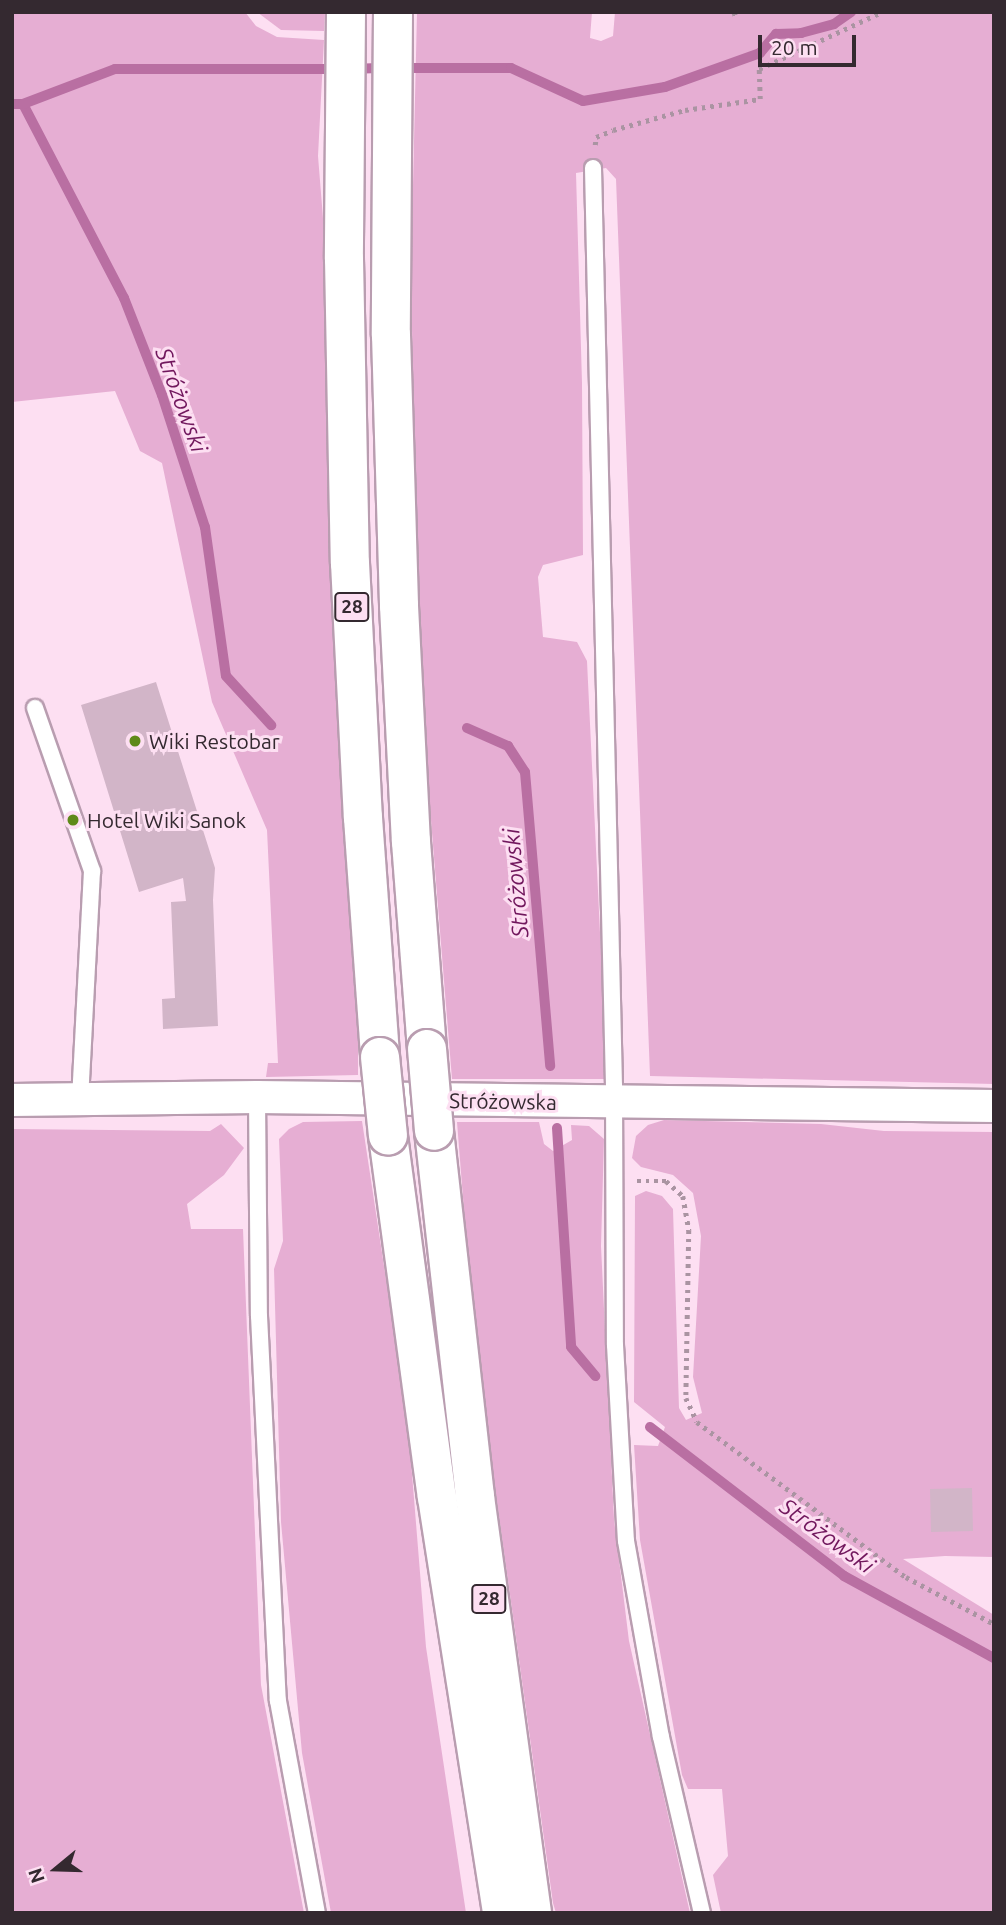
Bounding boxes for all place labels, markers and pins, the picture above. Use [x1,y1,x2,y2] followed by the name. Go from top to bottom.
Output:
[149,728,280,754] place label: Wiki Restobar
[127,733,143,749] marker: Wiki Restobar
[87,807,246,833] place label: Hotel Wiki Sanok
[65,812,81,828] marker: Hotel Wiki Sanok

